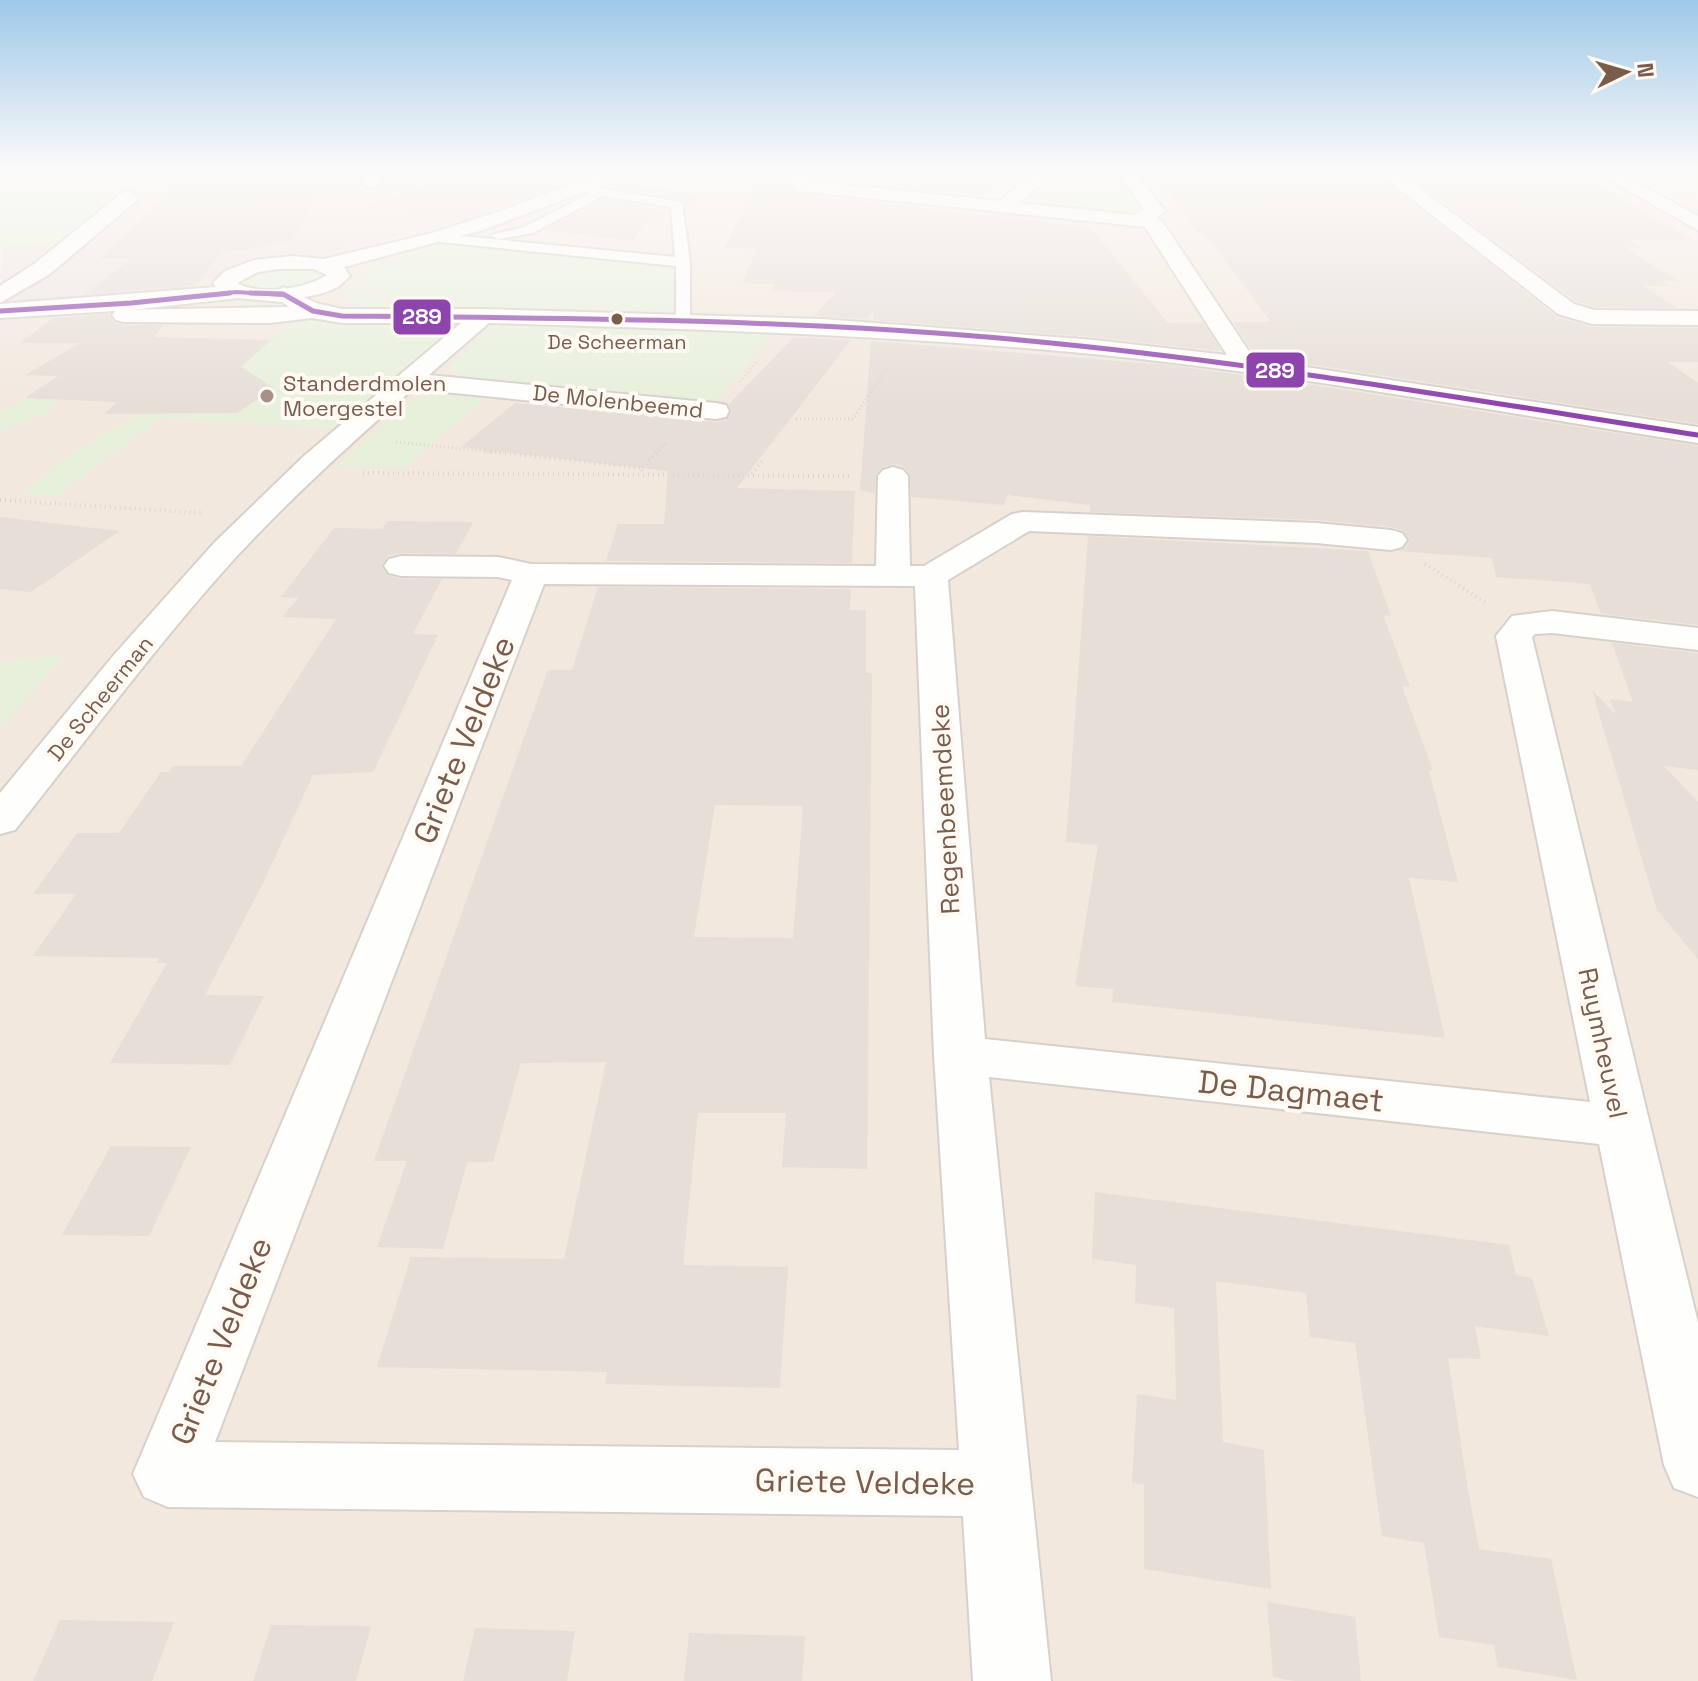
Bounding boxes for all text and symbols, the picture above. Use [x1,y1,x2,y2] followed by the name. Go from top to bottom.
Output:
[1586,32,1666,112] north arrow
[1631,62,1661,79] text: N
[392,298,452,336] line badge: 289
[402,302,442,330] text: 289
[609,311,625,327] marker: De Scheerman
[548,329,686,355] place label: De Scheerman
[1245,351,1306,389] line badge: 289
[1255,356,1295,384] text: 289
[283,369,446,422] place label: Standerdmolen Moergestel
[531,378,705,424] street label: De Molenbeemd
[258,387,276,405] marker: Standerdmolen Moergestel
[41,630,159,766] street label: De Scheerman
[404,630,524,850] street label: Griete Veldeke
[923,703,967,915] street label: Regenbeemdeke
[1570,965,1636,1121] street label: Ruymheuvel
[1196,1061,1386,1121] street label: De Dagmaet
[161,1231,281,1451] street label: Griete Veldeke
[754,1460,976,1504] street label: Griete Veldeke

